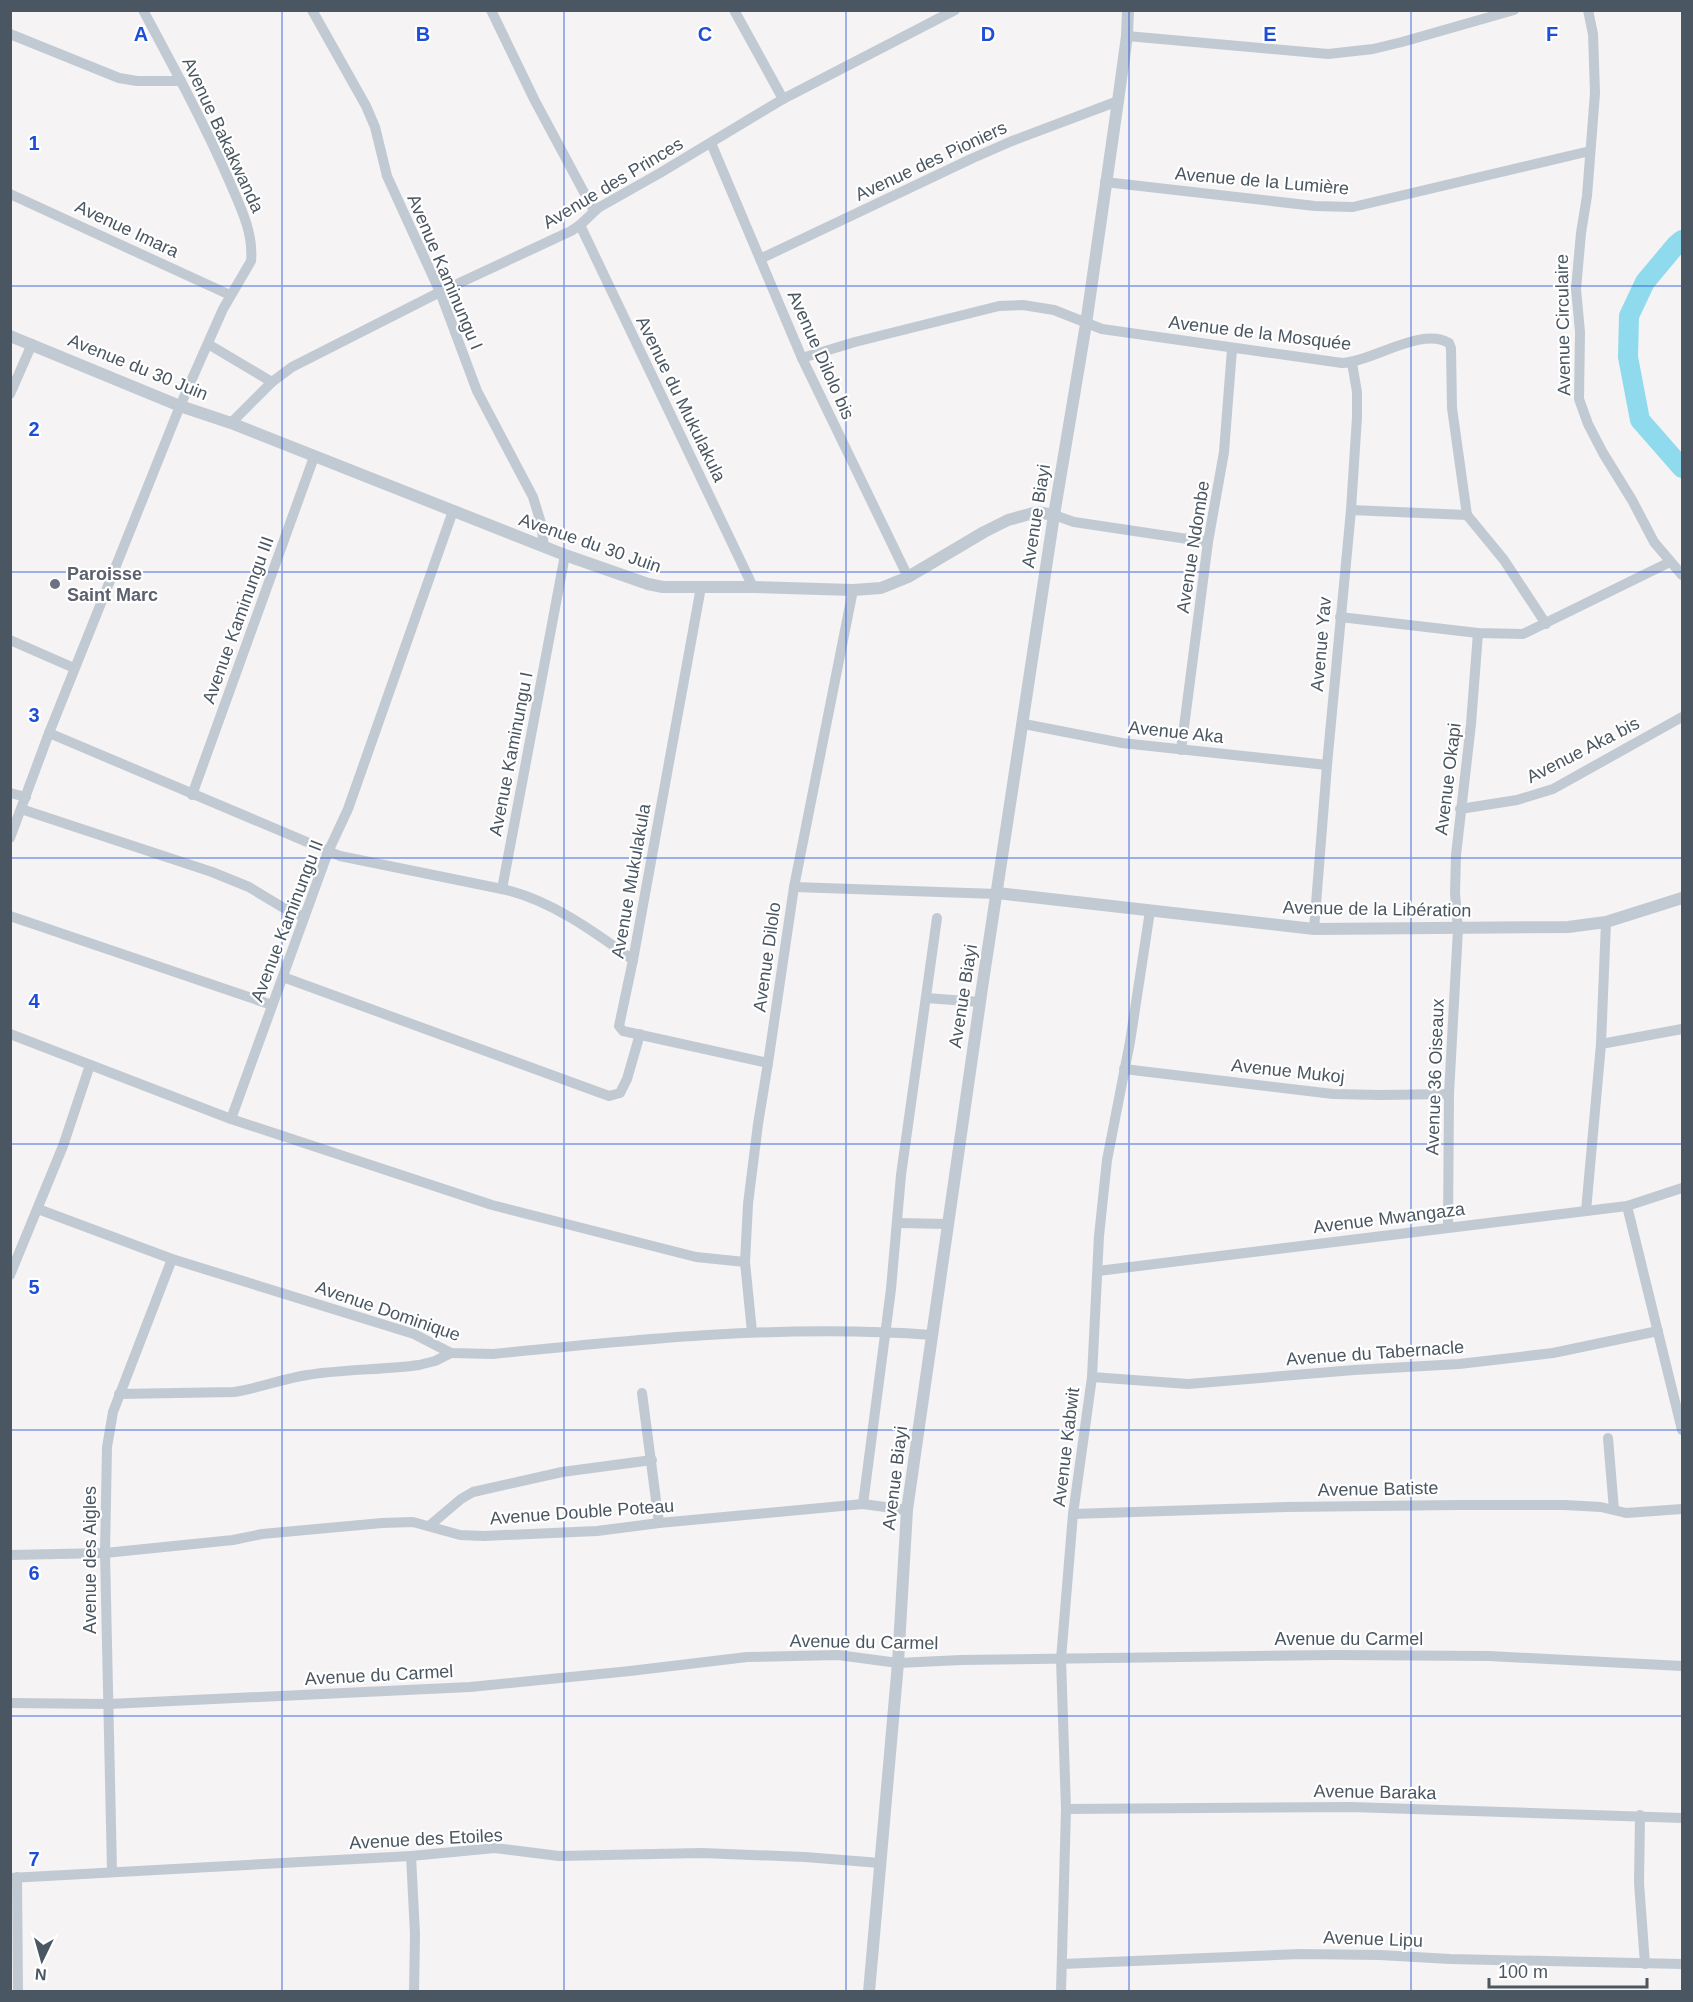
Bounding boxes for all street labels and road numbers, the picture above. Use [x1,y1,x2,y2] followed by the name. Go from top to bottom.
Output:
[178,54,268,217] street label: Avenue Bakakwanda
[852,117,1010,205] street label: Avenue des Pioniers
[539,133,687,233] street label: Avenue des Princes
[1174,163,1350,199] street label: Avenue de la Lumière
[403,191,487,353] street label: Avenue Kaminungu I
[72,196,183,262] street label: Avenue Imara
[1552,254,1574,396] street label: Avenue Circulaire
[784,288,858,422] street label: Avenue Dilolo bis
[1168,312,1352,354] street label: Avenue de la Mosquée
[632,313,730,486] street label: Avenue du Mukulakula
[65,330,211,404] street label: Avenue du 30 Juin
[1018,463,1054,569] street label: Avenue Biayi
[1173,479,1213,615] street label: Avenue Ndombe
[516,509,664,577] street label: Avenue du 30 Juin
[198,534,278,706] street label: Avenue Kaminungu III
[1307,596,1335,692] street label: Avenue Yav
[485,670,537,838] street label: Avenue Kaminungu I
[1523,713,1643,787] street label: Avenue Aka bis
[1127,717,1226,747] street label: Avenue Aka
[1431,722,1465,836] street label: Avenue Okapi
[608,801,655,960] street label: Avenue Mukulakula
[247,837,327,1005] street label: Avenue Kaminungu II
[1282,897,1472,921] street label: Avenue de la Libération
[749,901,785,1013] street label: Avenue Dilolo
[945,943,981,1049] street label: Avenue Biayi
[1422,998,1448,1156] street label: Avenue 36 Oiseaux
[1230,1055,1346,1087] street label: Avenue Mukoj
[1312,1199,1467,1237] street label: Avenue Mwangaza
[313,1277,463,1345] street label: Avenue Dominique
[1285,1337,1465,1369] street label: Avenue du Tabernacle
[1049,1386,1083,1508] street label: Avenue Kabwit
[879,1425,911,1531] street label: Avenue Biayi
[1317,1478,1439,1500] street label: Avenue Batiste
[80,1486,100,1634] street label: Avenue des Aigles
[489,1496,675,1528] street label: Avenue Double Poteau
[1275,1629,1423,1649] street label: Avenue du Carmel
[789,1631,939,1653] street label: Avenue du Carmel
[304,1661,454,1689] street label: Avenue du Carmel
[1313,1781,1438,1803] street label: Avenue Baraka
[349,1825,503,1853] street label: Avenue des Etoiles
[1323,1927,1423,1951] street label: Avenue Lipu

